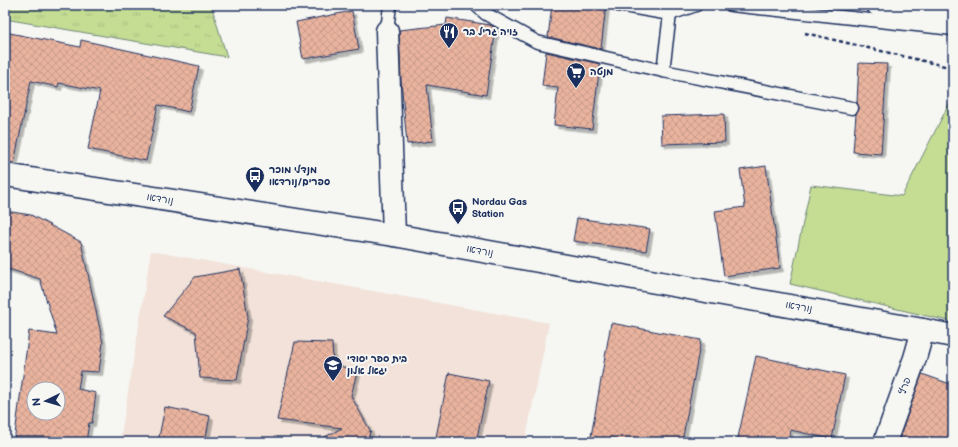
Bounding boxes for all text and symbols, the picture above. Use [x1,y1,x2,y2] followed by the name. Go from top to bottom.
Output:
[438,21,460,49] restaurant icon: זויה גריל בר
[463,26,518,38] place label: זויה גריל בר
[565,61,587,89] supermarket icon: מנטה
[590,66,613,78] place label: מנטה
[269,164,330,188] place label: מנדלי מוכר ספרים/נורדאו
[244,165,266,193] bus stop icon: מנדלי מוכר ספרים/נורדאו
[146,191,174,207] street label: נורדאו
[472,196,527,220] place label: Nordau Gas Station
[447,197,469,225] bus stop icon: Nordau Gas Station
[466,243,494,259] street label: נורדאו
[785,299,813,315] street label: נורדאו
[347,353,407,377] place label: בית ספר יסודי יגאל אלון
[322,354,344,382] school or university icon: בית ספר יסודי יגאל אלון
[897,376,913,396] street label: פרץ
[26,381,66,421] north arrow
[30,397,43,407] text: N

